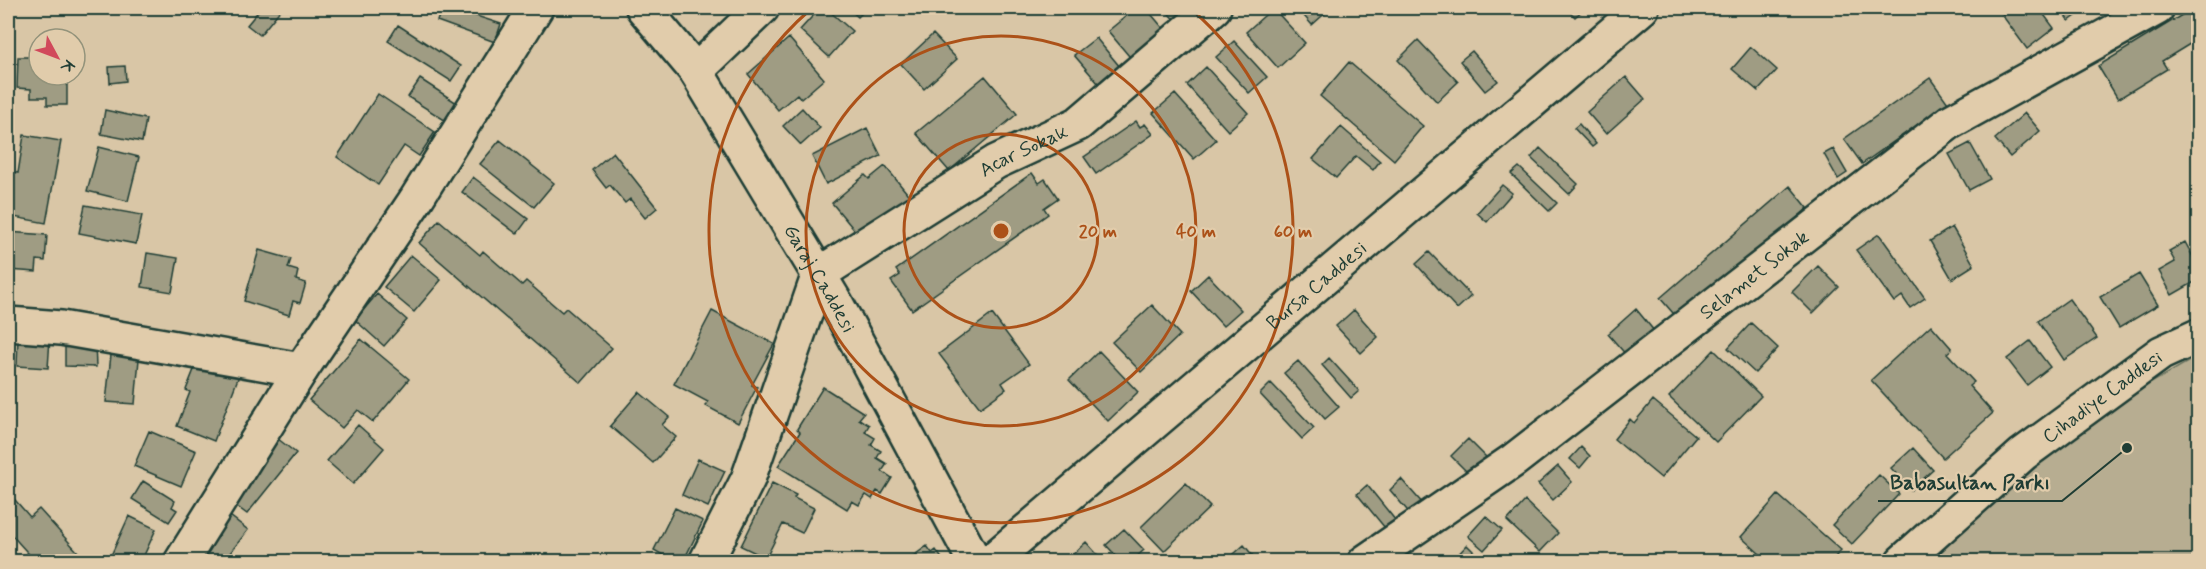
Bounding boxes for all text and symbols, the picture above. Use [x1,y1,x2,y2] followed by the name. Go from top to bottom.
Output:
[27,27,87,87] north arrow
[55,55,79,78] text: K
[974,119,1072,184] street label: Acar Sokak
[777,220,862,338] street label: Garaj Caddesi
[1079,220,1117,244] text: 20 m
[1176,220,1216,244] text: 40 m
[1274,220,1312,244] text: 60 m
[991,221,1011,241] centre of rings
[1694,224,1815,326] street label: Selamet Sokak
[1261,235,1373,337] street label: Bursa Caddesi
[2037,344,2168,450] street label: Cihadiye Caddesi
[1878,462,2062,501] callout: Babasultan Parkı
[1890,469,2050,497] text: Babasultan Parkı

